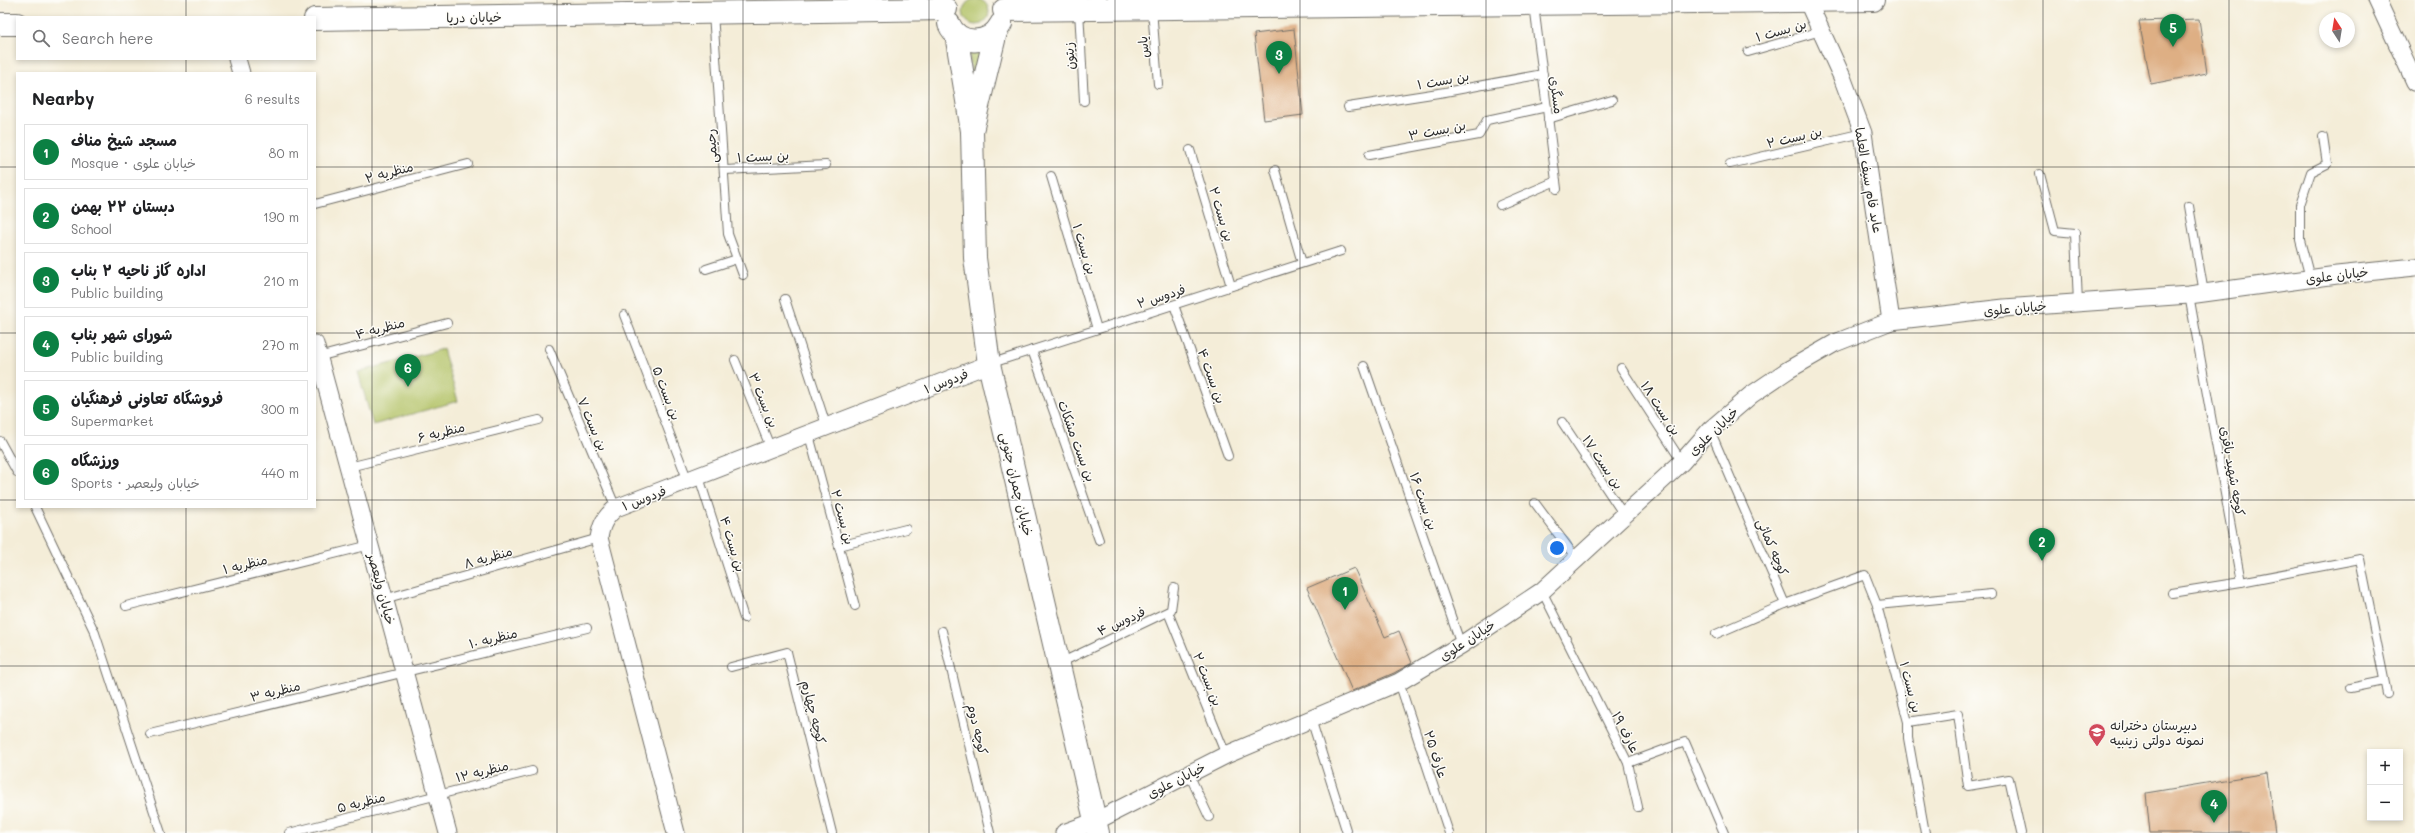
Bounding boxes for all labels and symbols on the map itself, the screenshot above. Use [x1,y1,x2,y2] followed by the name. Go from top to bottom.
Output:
[446,8,502,26] street label: خیابان دریا
[2319,12,2355,48] north arrow
[1753,14,1809,46] street label: بن بست ۱
[2160,14,2186,47] pin: 5
[1133,35,1153,59] street label: یاس
[1266,41,1292,74] pin: 3
[1059,42,1079,70] street label: زیتون
[1416,67,1470,93] street label: بن بست ۱
[1547,75,1568,115] street label: مسگری
[1407,116,1467,144] street label: بن بست ۳
[1765,122,1823,152] street label: بن بست ۲
[1849,126,1887,235] street label: عابد فام سیف العلما
[701,128,722,164] street label: رحیمی
[736,146,790,166] street label: بن بست ۱
[363,157,415,187] street label: منظریه ۲
[1205,184,1239,244] street label: بن بست ۲
[1069,221,1101,277] street label: بن بست ۱
[2305,262,2370,288] street label: خیابان علوی
[1134,280,1188,312] street label: فردوس ۲
[1983,296,2047,320] street label: خیابان علوی
[353,313,407,343] street label: منظریه ۴
[1194,346,1230,406] street label: بن بست ۴
[395,354,421,387] pin: 6
[648,363,686,423] street label: بن بست ۵
[921,364,971,398] street label: فردوس ۱
[745,370,783,430] street label: بن بست ۳
[1637,377,1685,439] street label: بن بست ۱۸
[574,394,612,454] street label: بن بست ۷
[1054,398,1100,484] street label: بن بست مشکات
[1684,403,1742,459] street label: خیابان علوی
[415,417,467,447] street label: منظریه ۶
[2216,425,2250,518] street label: کوچه شهید باقری
[995,430,1038,538] street label: خیابان چمران جنوبی
[1578,431,1628,493] street label: بن بست ۱۷
[1406,470,1442,532] street label: بن بست ۱۶
[619,481,669,515] street label: فردوس ۱
[827,487,859,547] street label: بن بست ۲
[716,514,750,574] street label: بن بست ۴
[1752,516,1793,579] street label: کوچه کمائی
[2029,528,2055,561] pin: 2
[1547,538,1567,558] your location
[462,542,514,572] street label: منظریه ۸
[221,550,269,578] street label: منظریه ۱
[364,550,400,627] street label: خیابان ولیعصر
[1332,577,1358,610] pin: 1
[1094,602,1148,640] street label: فردوس ۴
[1436,615,1498,665] street label: خیابان علوی
[467,623,519,653] street label: منظریه ۱۰
[1189,650,1227,708] street label: بن بست ۲
[1896,659,1926,715] street label: بن بست ۱
[248,676,302,706] street label: منظریه ۳
[795,678,831,747] street label: کوچه چهارم
[961,702,993,757] street label: کوچه دوم
[1608,708,1644,756] street label: عارف ۱۹
[2110,716,2205,750] place label: دبیرستان دخترانه نمونه دولتی زینبیه
[2087,722,2107,747] school or university icon: دبیرستان دخترانه نمونه دولتی زینبیه
[1420,728,1452,780] street label: عارف ۲۵
[454,756,510,786] street label: منظریه ۱۲
[1144,758,1208,802] street label: خیابان علوی
[335,787,387,817] street label: منظریه ۵
[2201,790,2227,823] pin: 4

